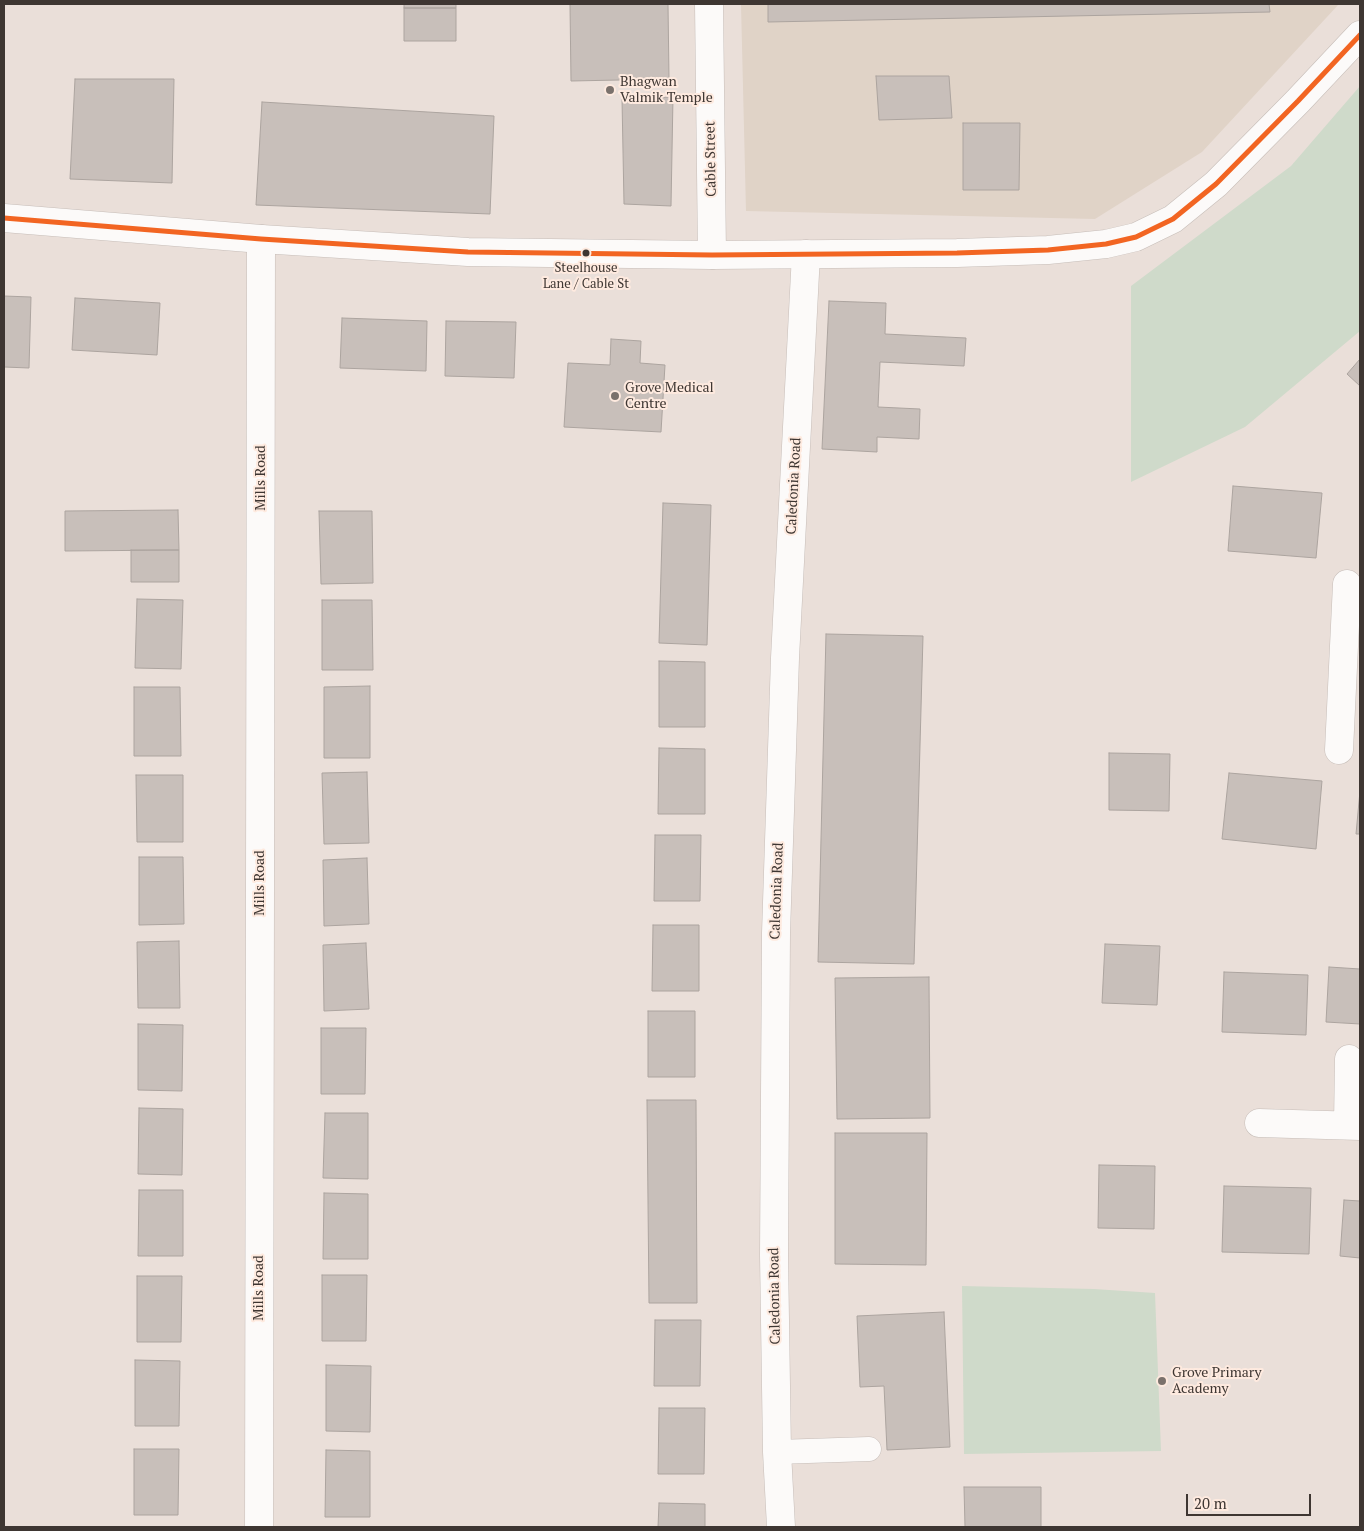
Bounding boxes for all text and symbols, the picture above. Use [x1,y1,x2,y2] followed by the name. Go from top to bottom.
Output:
[620,74,713,106] place label: Bhagwan Valmik Temple
[604,84,616,96] marker: Bhagwan Valmik Temple
[702,121,720,197] street label: Cable Street
[581,248,591,258] marker: Steelhouse Lane / Cable St
[543,260,629,291] place label: Steelhouse Lane / Cable St
[625,380,714,412] place label: Grove Medical Centre
[609,390,621,402] marker: Grove Medical Centre
[783,437,805,535] street label: Caledonia Road
[253,445,269,511] street label: Mills Road
[767,842,787,940] street label: Caledonia Road
[252,850,268,916] street label: Mills Road
[766,1247,784,1345] street label: Caledonia Road
[251,1255,267,1321] street label: Mills Road
[1172,1365,1262,1398] place label: Grove Primary Academy
[1156,1375,1168,1387] marker: Grove Primary Academy
[1189,1484,1314,1516] scale bar
[1194,1493,1227,1513] text: 20 m

